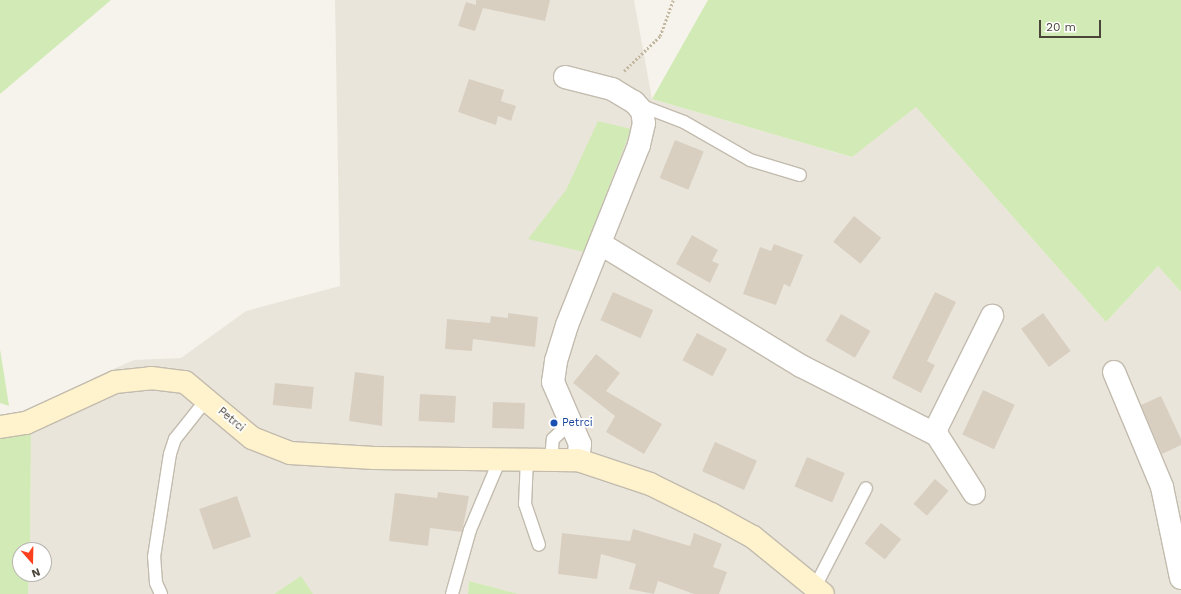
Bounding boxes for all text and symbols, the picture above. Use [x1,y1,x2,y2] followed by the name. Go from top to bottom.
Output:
[1041,12,1103,38] scale bar
[1046,20,1076,34] text: 20 m
[215,405,247,435] street label: Petrci
[562,416,593,430] place label: Petrci
[549,418,559,428] marker: Petrci
[12,542,52,582] north arrow
[30,565,42,580] text: N

